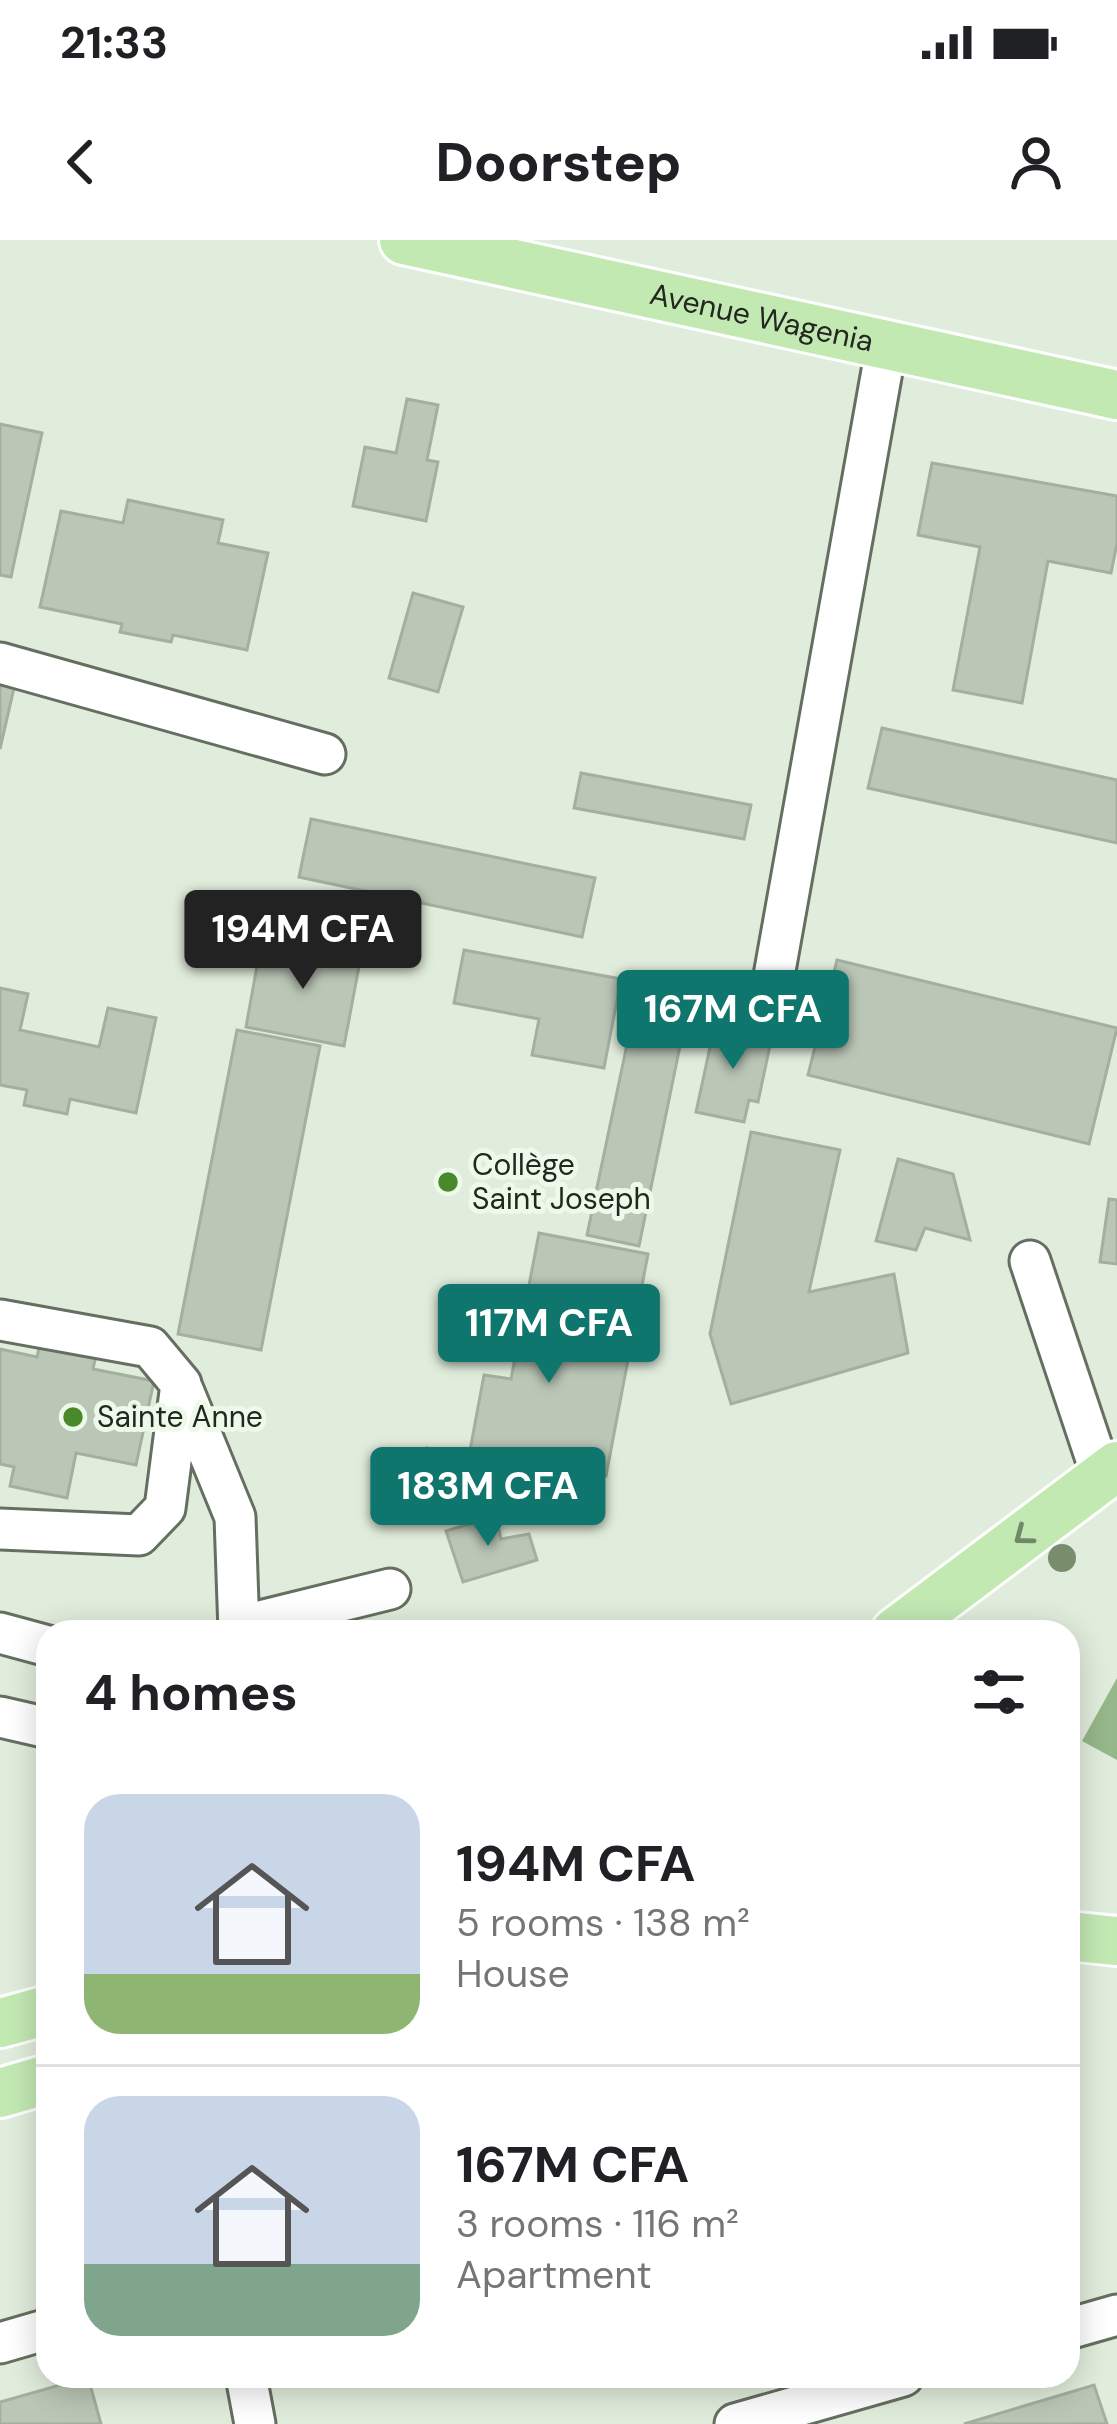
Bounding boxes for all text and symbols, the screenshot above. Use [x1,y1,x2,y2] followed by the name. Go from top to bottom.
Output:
[60,13,168,72] text: 21:33
[436,127,681,198] text: Doorstep
[48,129,114,195] icon: back
[1003,129,1069,195] icon: person
[646,274,877,361] street label: Avenue Wagenia
[179,890,427,992] pin: 194M CFA
[211,903,395,954] text: 194M CFA
[609,970,857,1072] pin: 167M CFA
[644,983,822,1034] text: 167M CFA
[472,1145,651,1218] place label: Collège Saint Joseph
[435,1169,461,1195] marker: Collège Saint Joseph
[425,1284,673,1386] pin: 117M CFA
[465,1297,633,1348] text: 117M CFA
[97,1397,263,1436] place label: Sainte Anne
[60,1404,86,1430] marker: Sainte Anne
[364,1447,612,1549] pin: 183M CFA
[397,1460,579,1511] text: 183M CFA
[1015,1522,1037,1543] one-way arrow
[84,1659,298,1726] text: 4 homes
[966,1659,1032,1725] icon: filters
[456,1830,696,1897] text: 194M CFA
[180,1842,324,1986] icon: home
[456,1897,750,1948] text: 5 rooms · 138 m²
[456,1948,570,1999] text: House
[456,2131,689,2198] text: 167M CFA
[180,2144,324,2288] icon: home
[456,2198,739,2249] text: 3 rooms · 116 m²
[456,2249,652,2300] text: Apartment

